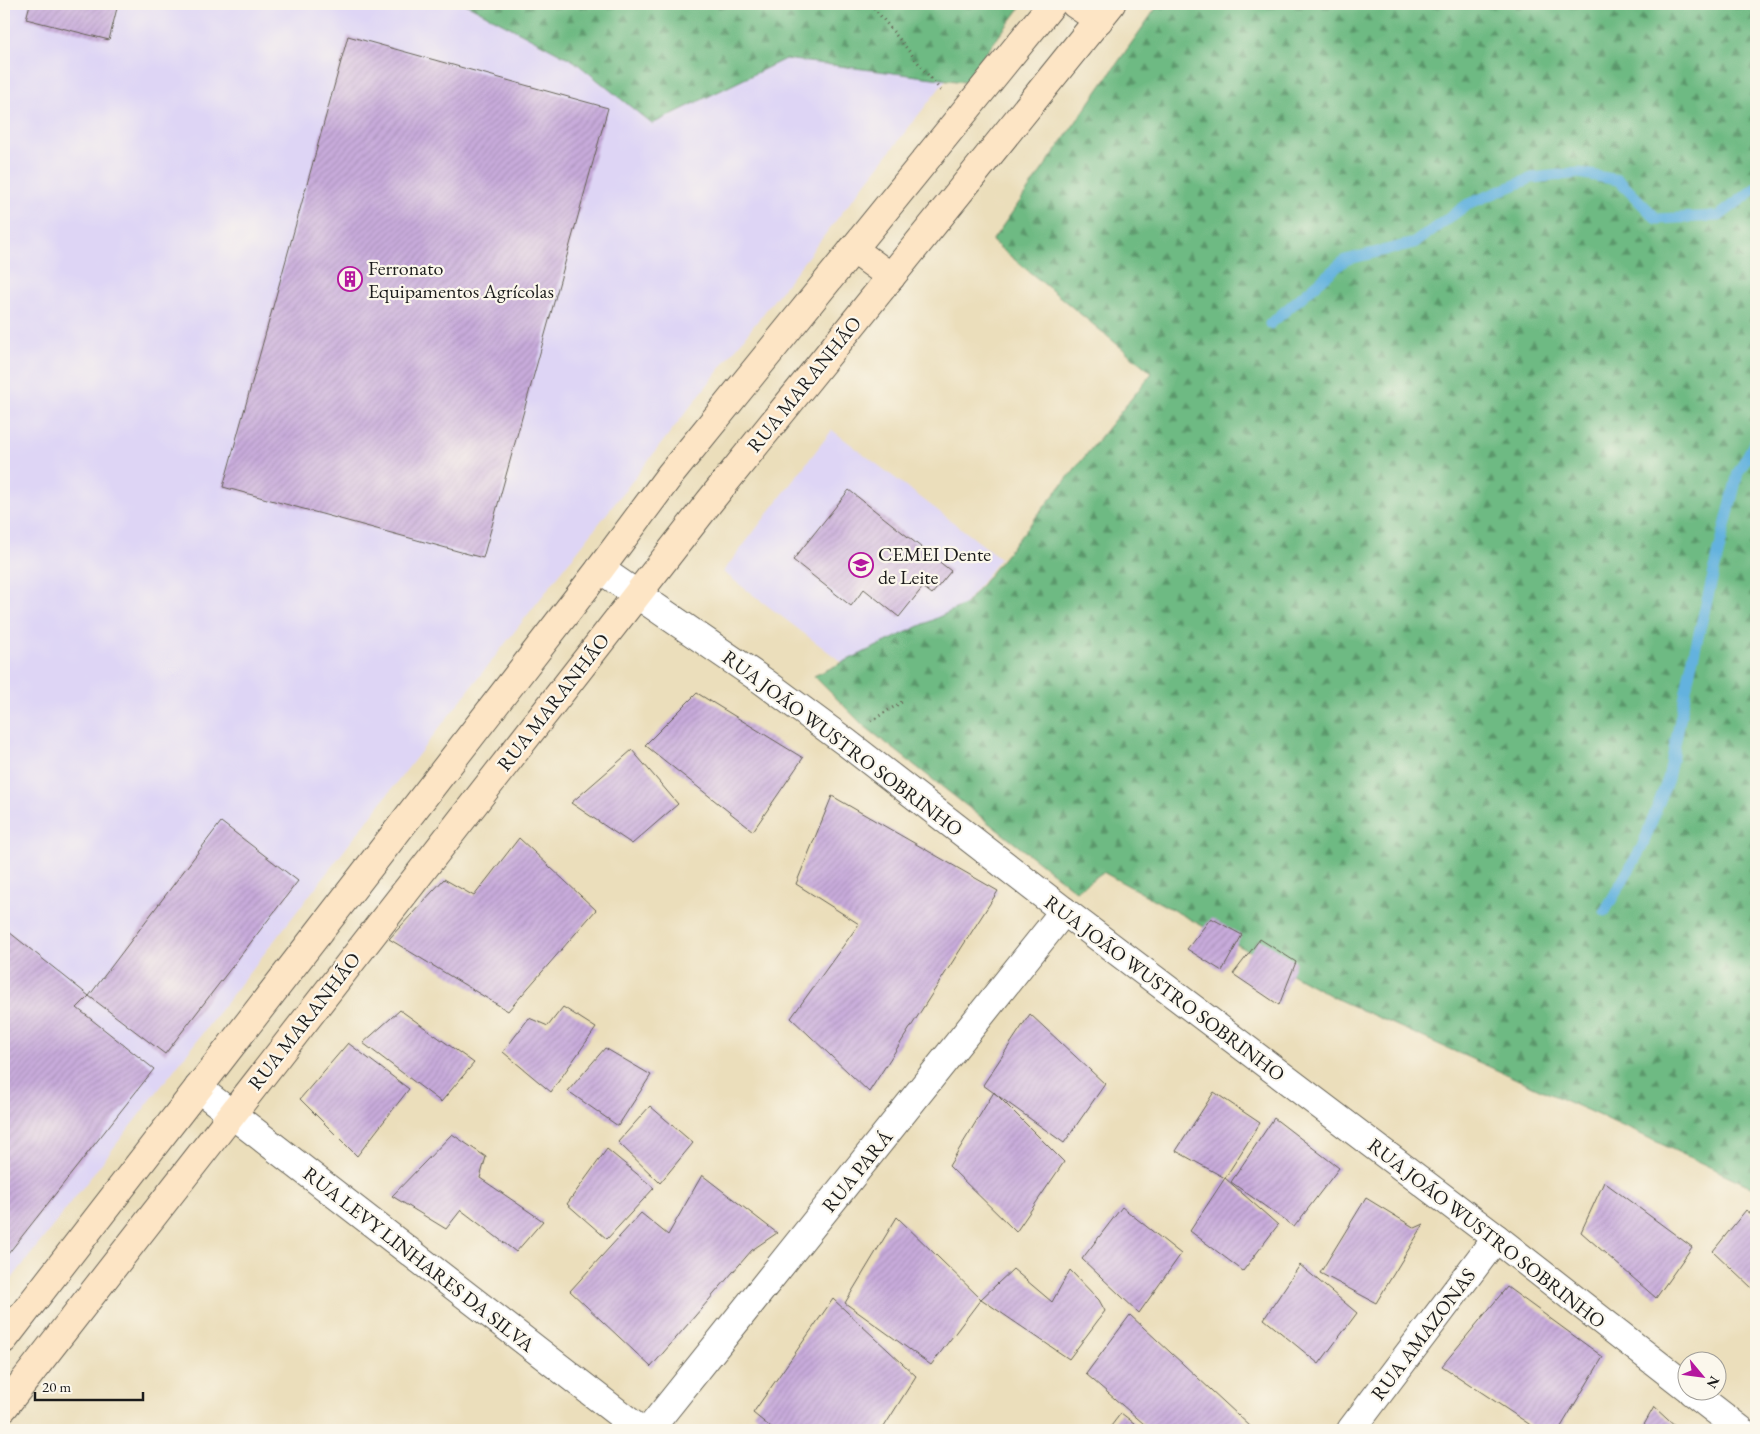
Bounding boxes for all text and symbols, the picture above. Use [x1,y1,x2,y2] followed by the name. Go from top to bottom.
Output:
[368,255,554,304] place label: Ferronato Equipamentos Agrícolas
[337,266,363,292] building icon: Ferronato Equipamentos Agrícolas
[741,310,867,458] street label: RUA MARANHÃO
[878,541,991,590] place label: CEMEI Dente de Leite
[848,552,874,578] school or university icon: CEMEI Dente de Leite
[491,628,615,776] street label: RUA MARANHÃO
[717,644,969,842] street label: RUA JOÃO WUSTRO SOBRINHO
[1039,889,1291,1087] street label: RUA JOÃO WUSTRO SOBRINHO
[242,947,366,1095] street label: RUA MARANHÃO
[816,1124,898,1218] street label: RUA PARÁ
[1363,1132,1611,1334] street label: RUA JOÃO WUSTRO SOBRINHO
[298,1160,540,1358] street label: RUA LEVY LINHARES DA SILVA
[1365,1263,1481,1405] street label: RUA AMAZONAS
[1678,1352,1728,1402] north arrow
[35,1369,142,1401] scale bar
[1702,1373,1724,1392] text: N
[42,1377,71,1396] text: 20 m

